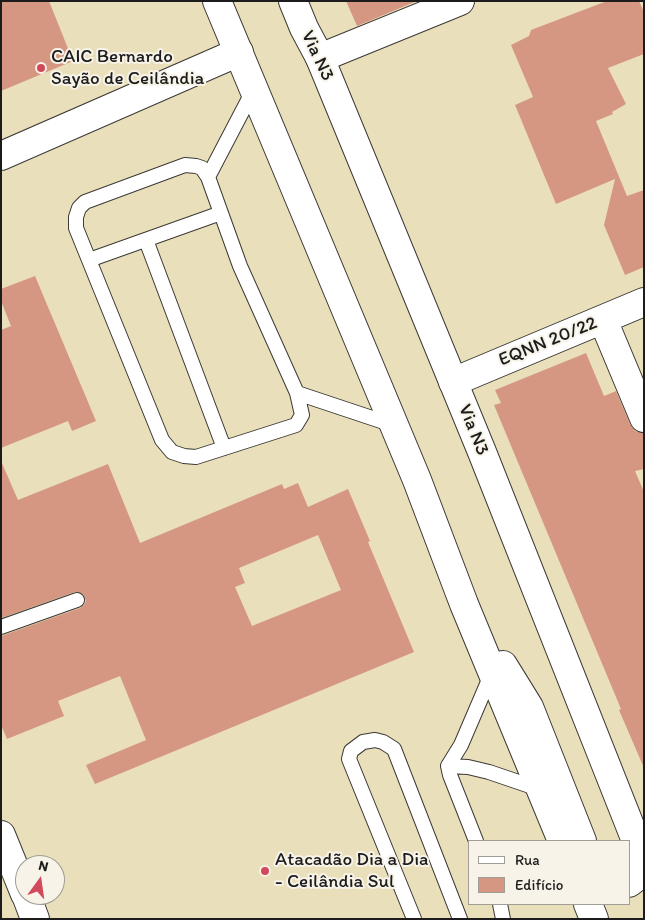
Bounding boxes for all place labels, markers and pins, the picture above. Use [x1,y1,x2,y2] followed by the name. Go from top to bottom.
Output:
[51,46,204,90] place label: CAIC Bernardo Sayão de Ceilândia
[35,62,47,74] marker: CAIC Bernardo Sayão de Ceilândia
[275,849,428,893] place label: Atacadão Dia a Dia - Ceilândia Sul
[259,865,271,877] marker: Atacadão Dia a Dia - Ceilândia Sul

